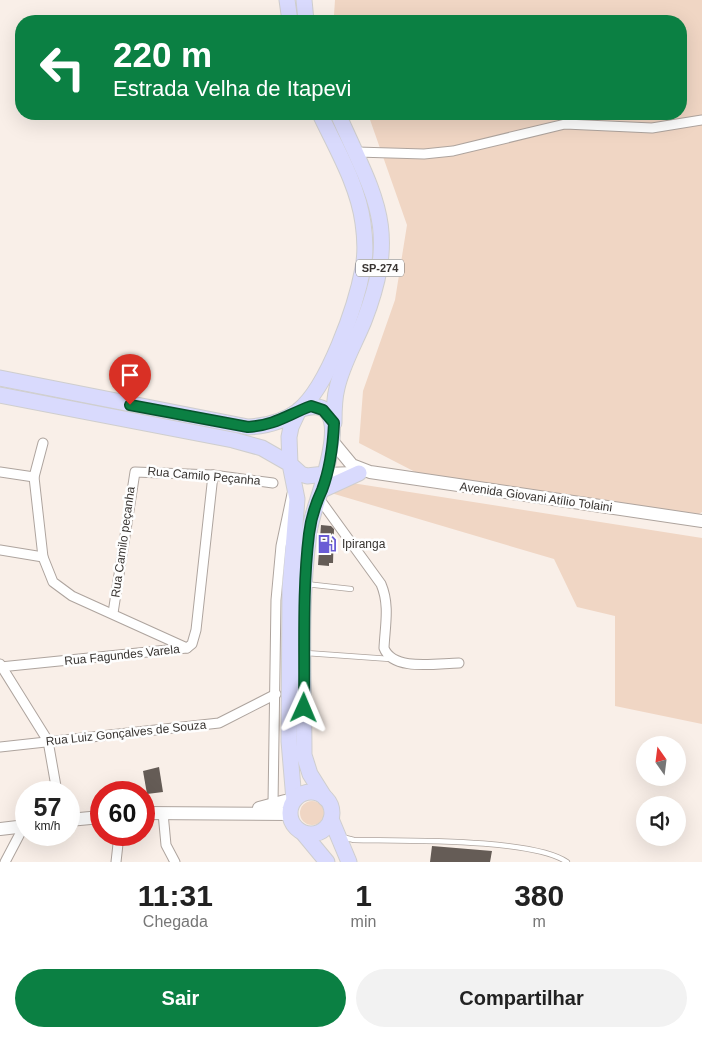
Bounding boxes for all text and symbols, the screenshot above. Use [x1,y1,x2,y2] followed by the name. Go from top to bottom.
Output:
[30,35,95,100] icon: left
[113,35,212,74] text: 220 m
[113,76,352,101] text: Estrada Velha de Itapevi
[356,260,404,276] road number: SP-274
[109,354,151,405] pin
[116,361,144,389] icon: arrive
[147,464,261,488] street label: Rua Camilo Peçanha
[459,479,613,515] street label: Avenida Giovani Atílio Tolaini
[108,485,138,598] street label: Rua Camilo peçanha
[316,533,338,555] fuel station icon: Ipiranga
[342,537,386,551] place label: Ipiranga
[64,642,181,668] street label: Rua Fagundes Varela
[277,681,329,733] position arrow
[45,718,207,748] street label: Rua Luiz Gonçalves de Souza
[636,736,686,786] north arrow
[636,736,686,846] map controls
[90,781,155,846] speed limit sign: 60
[34,793,61,821] text: 57
[636,796,686,846] button: sound
[34,819,61,833] text: km/h
[138,879,213,912] text: 11:31
[355,879,372,912] text: 1
[514,879,564,912] text: 380
[143,913,208,930] text: Chegada
[351,913,376,930] text: min
[533,913,546,930] text: m
[15,969,346,1027] button: Sair
[356,969,687,1027] button: Compartilhar

